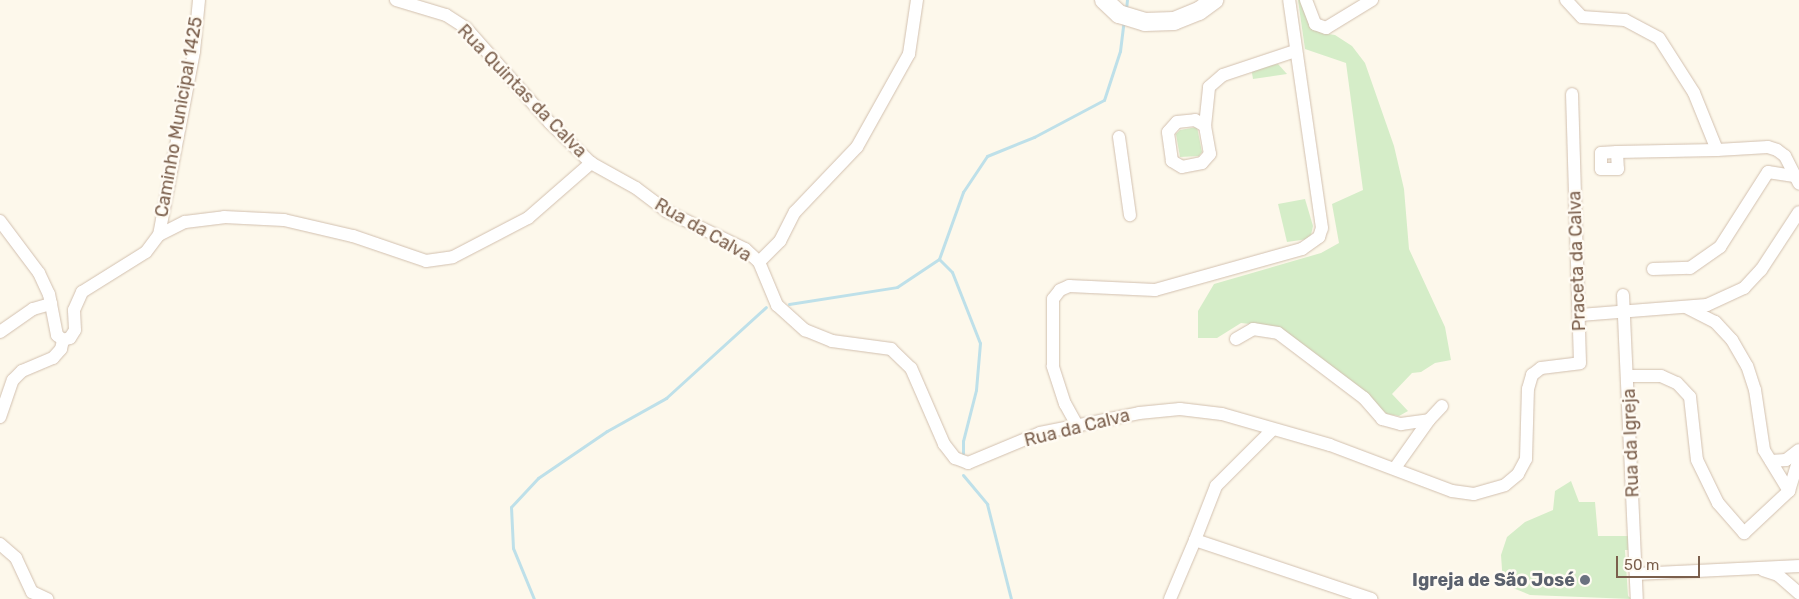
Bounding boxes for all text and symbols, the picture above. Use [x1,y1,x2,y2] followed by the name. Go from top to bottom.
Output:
[151,15,207,219] street label: Caminho Municipal 1425
[453,20,591,162] street label: Rua Quintas da Calva
[1564,190,1590,332] street label: Praceta da Calva
[651,194,755,266] street label: Rua da Calva
[1618,388,1644,498] street label: Rua da Igreja
[1022,404,1132,452] street label: Rua da Calva
[1619,546,1703,578] scale bar
[1624,556,1659,574] text: 50 m
[1412,569,1575,591] place label: Igreja de São José
[1579,574,1591,586] marker: Igreja de São José

